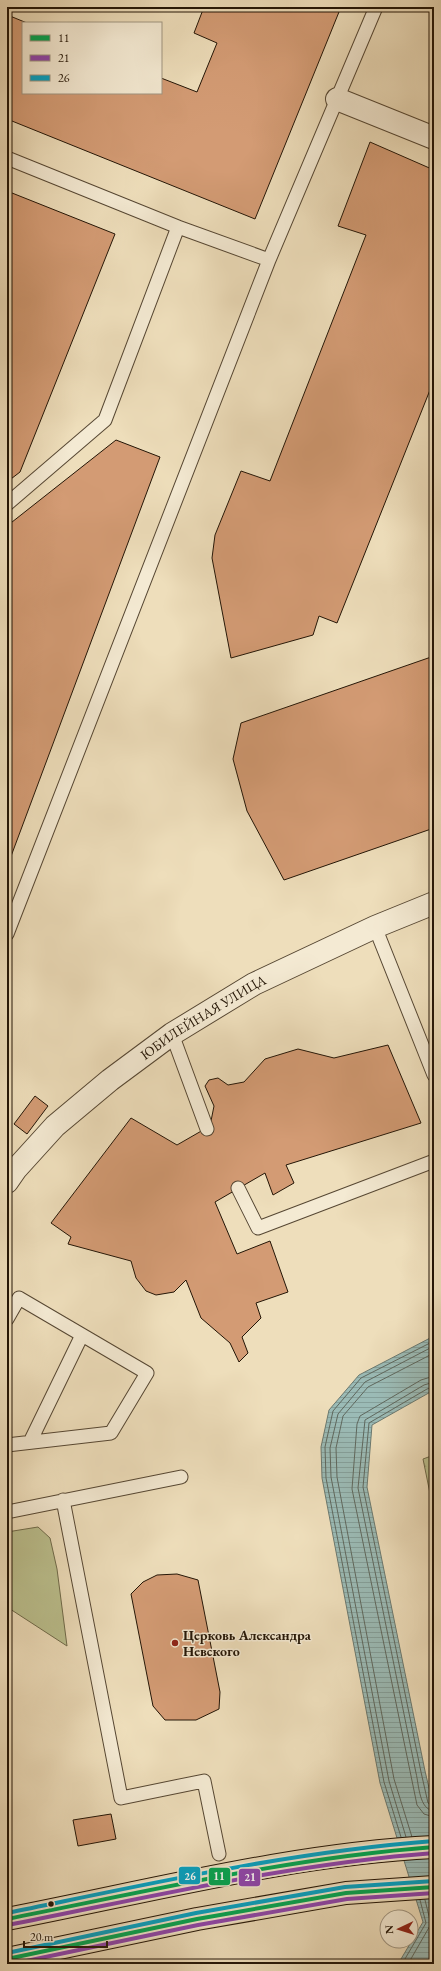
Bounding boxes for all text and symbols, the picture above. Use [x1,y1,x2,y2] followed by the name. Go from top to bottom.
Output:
[22,22,162,94] legend
[58,30,70,46] text: 11
[58,50,70,66] text: 21
[58,70,70,86] text: 26
[136,971,269,1064] street label: ЮБИЛЕЙНАЯ УЛИЦА
[183,1626,312,1660] place label: Церковь Александра Невского
[170,1638,180,1648] marker: Церковь Александра Невского
[178,1866,201,1885] line badge: 26
[208,1867,231,1886] line badge: 11
[238,1868,261,1887] line badge: 21
[184,1869,196,1883] text: 26
[213,1869,225,1883] text: 11
[244,1870,256,1884] text: 21
[46,1899,56,1909] unlabelled marker
[379,1909,419,1949] north arrow
[24,1923,107,1949] scale bar
[382,1925,396,1935] text: N
[30,1929,54,1945] text: 20 m

